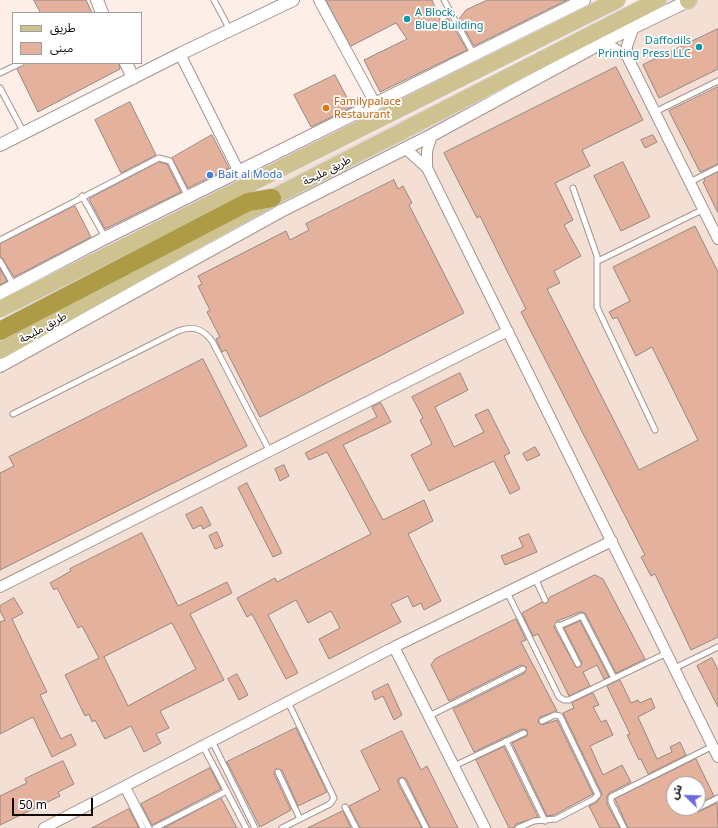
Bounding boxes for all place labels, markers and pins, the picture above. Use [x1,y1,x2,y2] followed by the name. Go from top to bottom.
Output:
[415,6,484,32] place label: A Block, Blue Building
[402,14,412,24] marker: A Block, Blue Building
[598,34,691,60] place label: Daffodils Printing Press LLC
[694,42,704,52] marker: Daffodils Printing Press LLC
[334,95,401,121] place label: Familypalace Restaurant
[321,103,331,113] marker: Familypalace Restaurant
[218,168,282,182] place label: Bait al Moda
[205,170,215,180] marker: Bait al Moda

